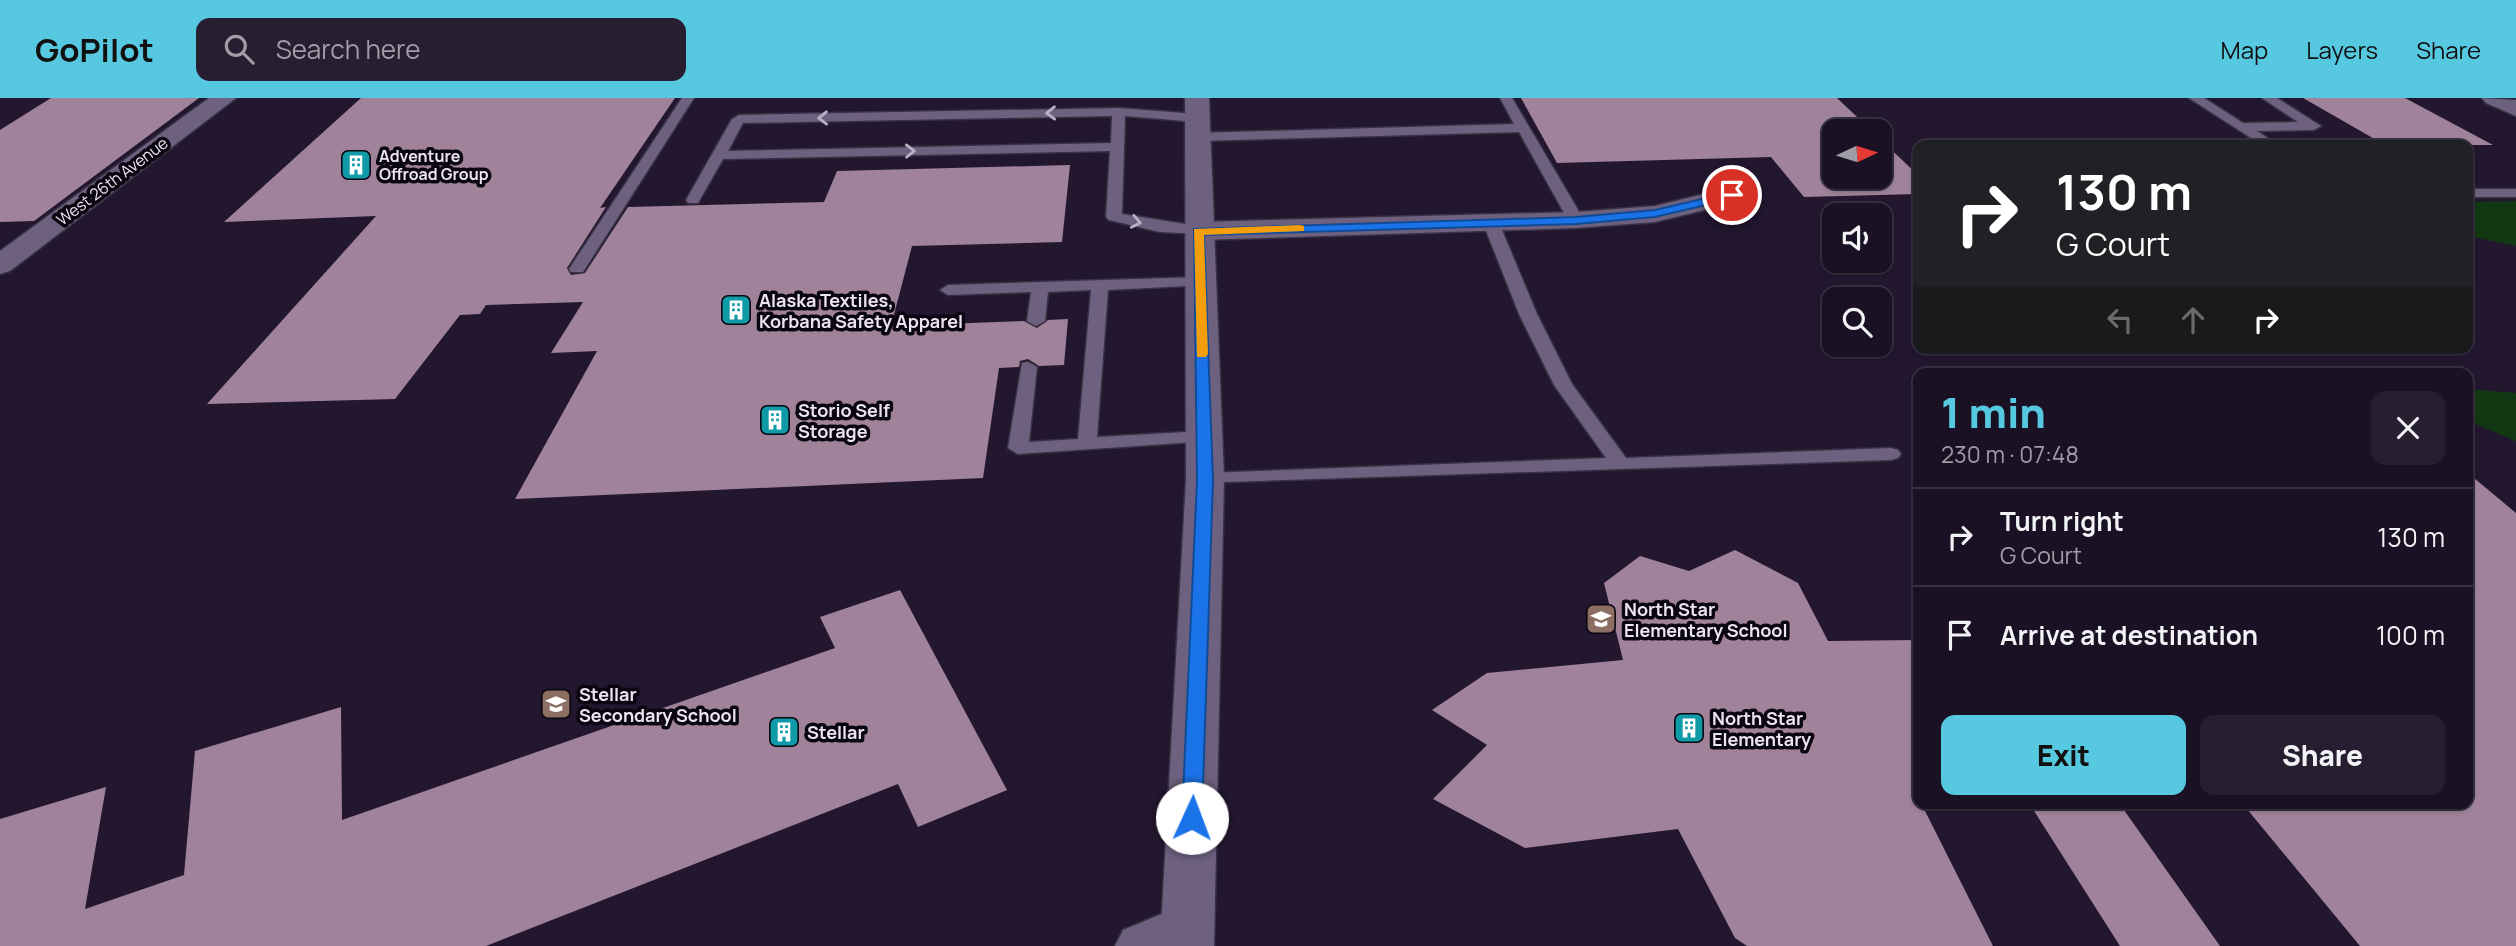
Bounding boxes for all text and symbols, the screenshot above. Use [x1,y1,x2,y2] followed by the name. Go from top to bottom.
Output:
[196,18,686,81] search box
[35,27,154,72] text: GoPilot
[220,30,258,68] icon: search
[276,31,420,67] text: Search here
[2221,33,2268,66] text: Map
[2306,33,2378,66] text: Layers
[2416,33,2481,66] text: Share
[1045,105,1055,121] one-way arrow
[817,110,828,125] one-way arrow
[1822,119,1892,189] north arrow
[1822,119,1892,357] map controls
[52,132,172,230] street label: West 26th Avenue
[905,143,915,159] one-way arrow
[379,145,489,185] place label: Adventure Offroad Group
[339,148,373,182] building icon: Adventure Offroad Group
[2056,158,2192,225] text: 130 m
[1702,165,1762,225] pin
[1941,168,2032,259] icon: right
[1713,176,1751,214] icon: arrive
[1822,203,1892,273] button: sound
[1130,214,1142,229] one-way arrow
[2056,222,2170,266] text: G Court
[1822,287,1892,357] button: search
[759,288,963,333] place label: Alaska Textiles, Korbana Safety Apparel
[719,293,753,327] building icon: Alaska Textiles, Korbana Safety Apparel
[2101,301,2139,339] icon: left
[2174,301,2212,339] icon: ahead
[2247,301,2285,339] icon: right
[1941,383,2046,441] text: 1 min
[2371,391,2445,465] button: close
[798,398,890,443] place label: Storio Self Storage
[758,403,792,437] building icon: Storio Self Storage
[1941,438,2079,470] text: 230 m · 07:48
[2000,503,2124,539] text: Turn right
[1941,518,1979,556] icon: right
[2377,519,2445,555] text: 130 m
[2000,539,2082,571] text: G Court
[1624,597,1787,642] place label: North Star Elementary School
[1584,602,1618,636] school or university icon: North Star Elementary School
[1941,616,1979,654] icon: arrive
[2000,617,2258,653] text: Arrive at destination
[2376,617,2445,653] text: 100 m
[579,682,737,727] place label: Stellar Secondary School
[539,687,573,721] school or university icon: Stellar Secondary School
[1712,706,1811,751] place label: North Star Elementary
[1672,711,1706,745] building icon: North Star Elementary
[767,715,801,749] building icon: Stellar
[1941,715,2186,795] button: Exit
[2200,715,2445,795] button: Share
[807,720,865,744] place label: Stellar
[1155,781,1229,855] position arrow

